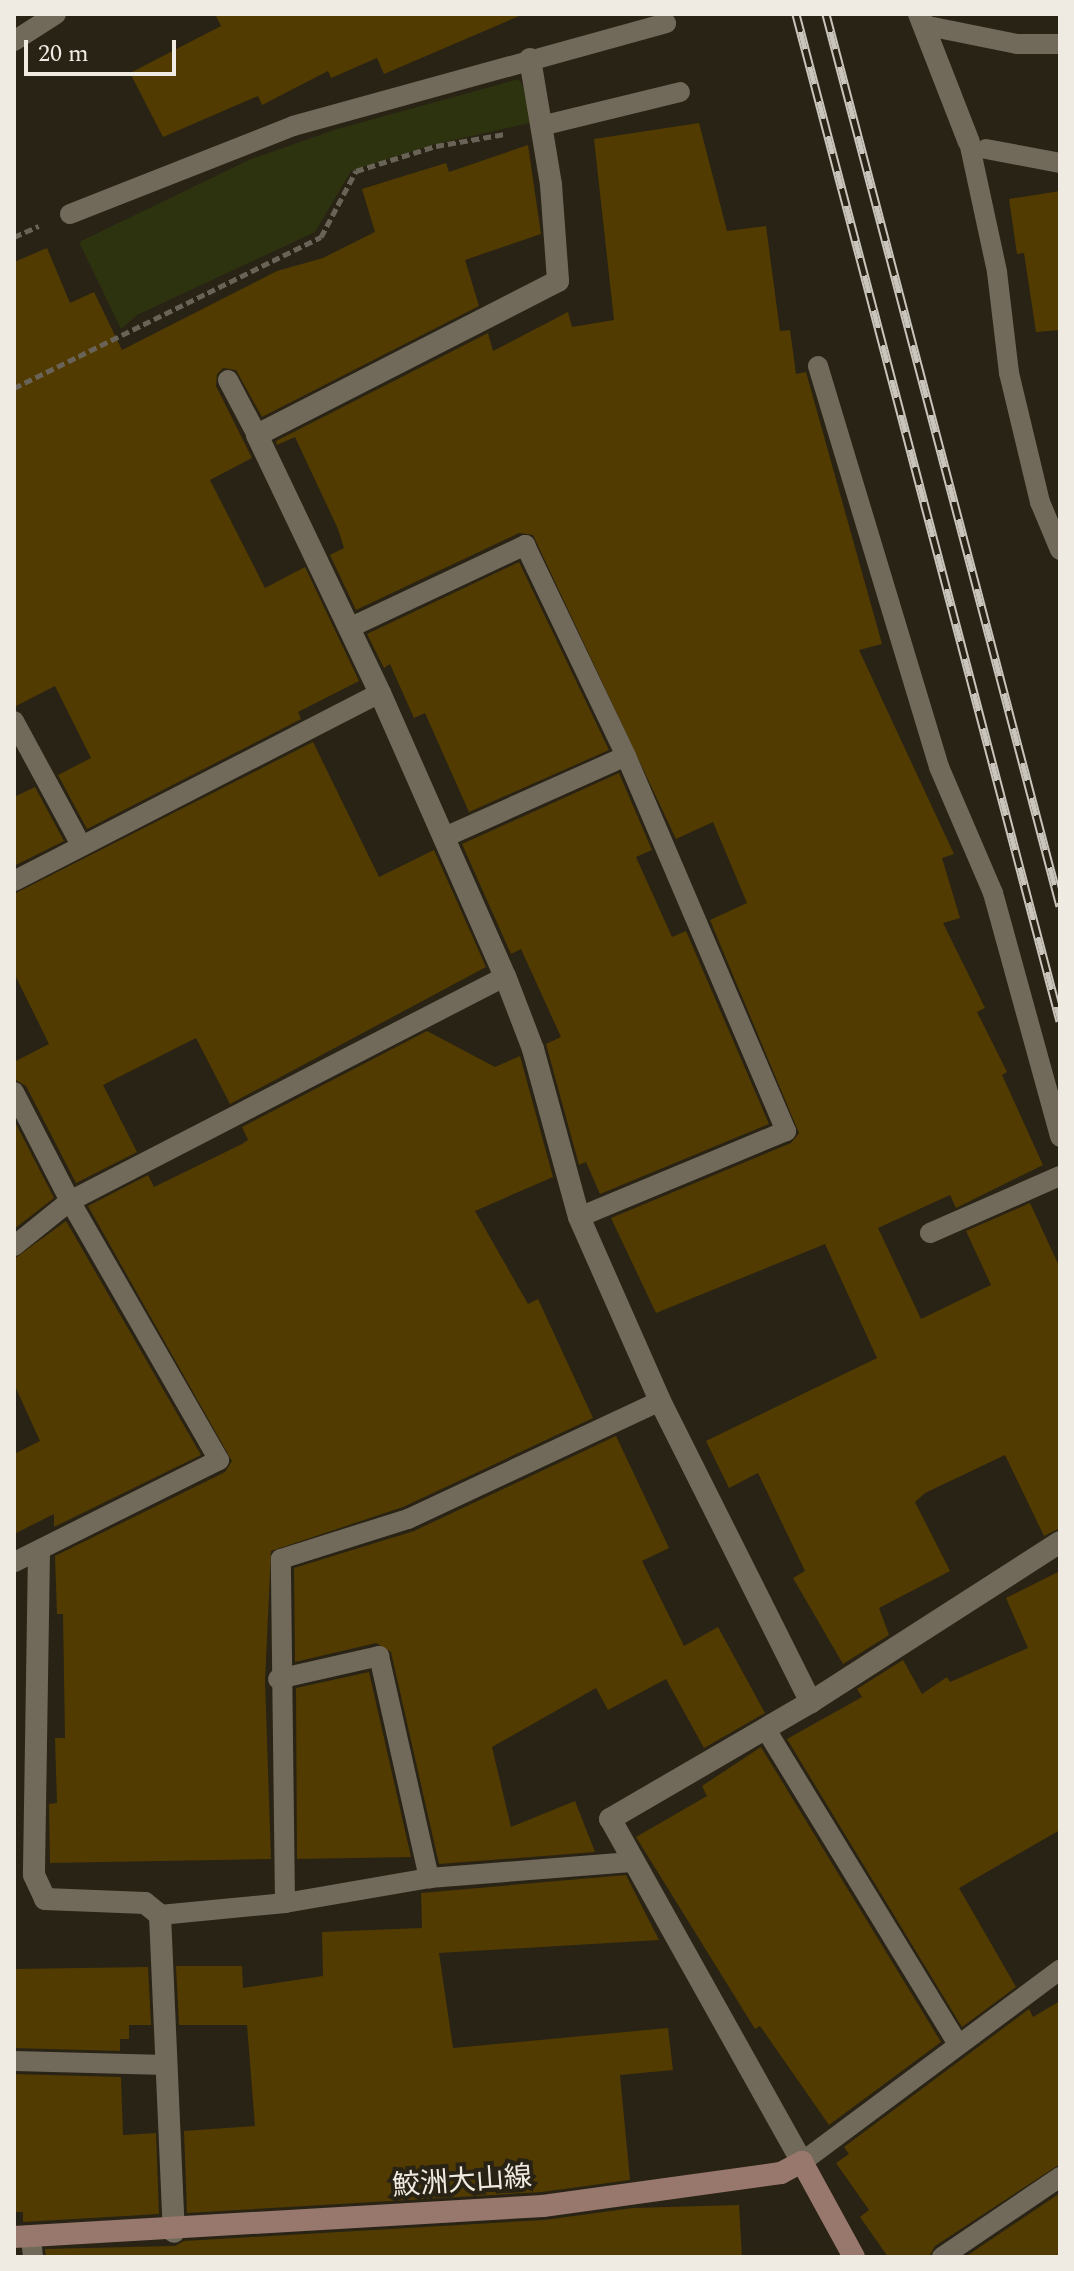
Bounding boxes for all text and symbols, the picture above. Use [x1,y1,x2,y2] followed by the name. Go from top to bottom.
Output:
[28,24,180,74] scale bar
[38,36,89,72] text: 20 m
[391,2160,533,2204] street label: 鮫洲大山線

